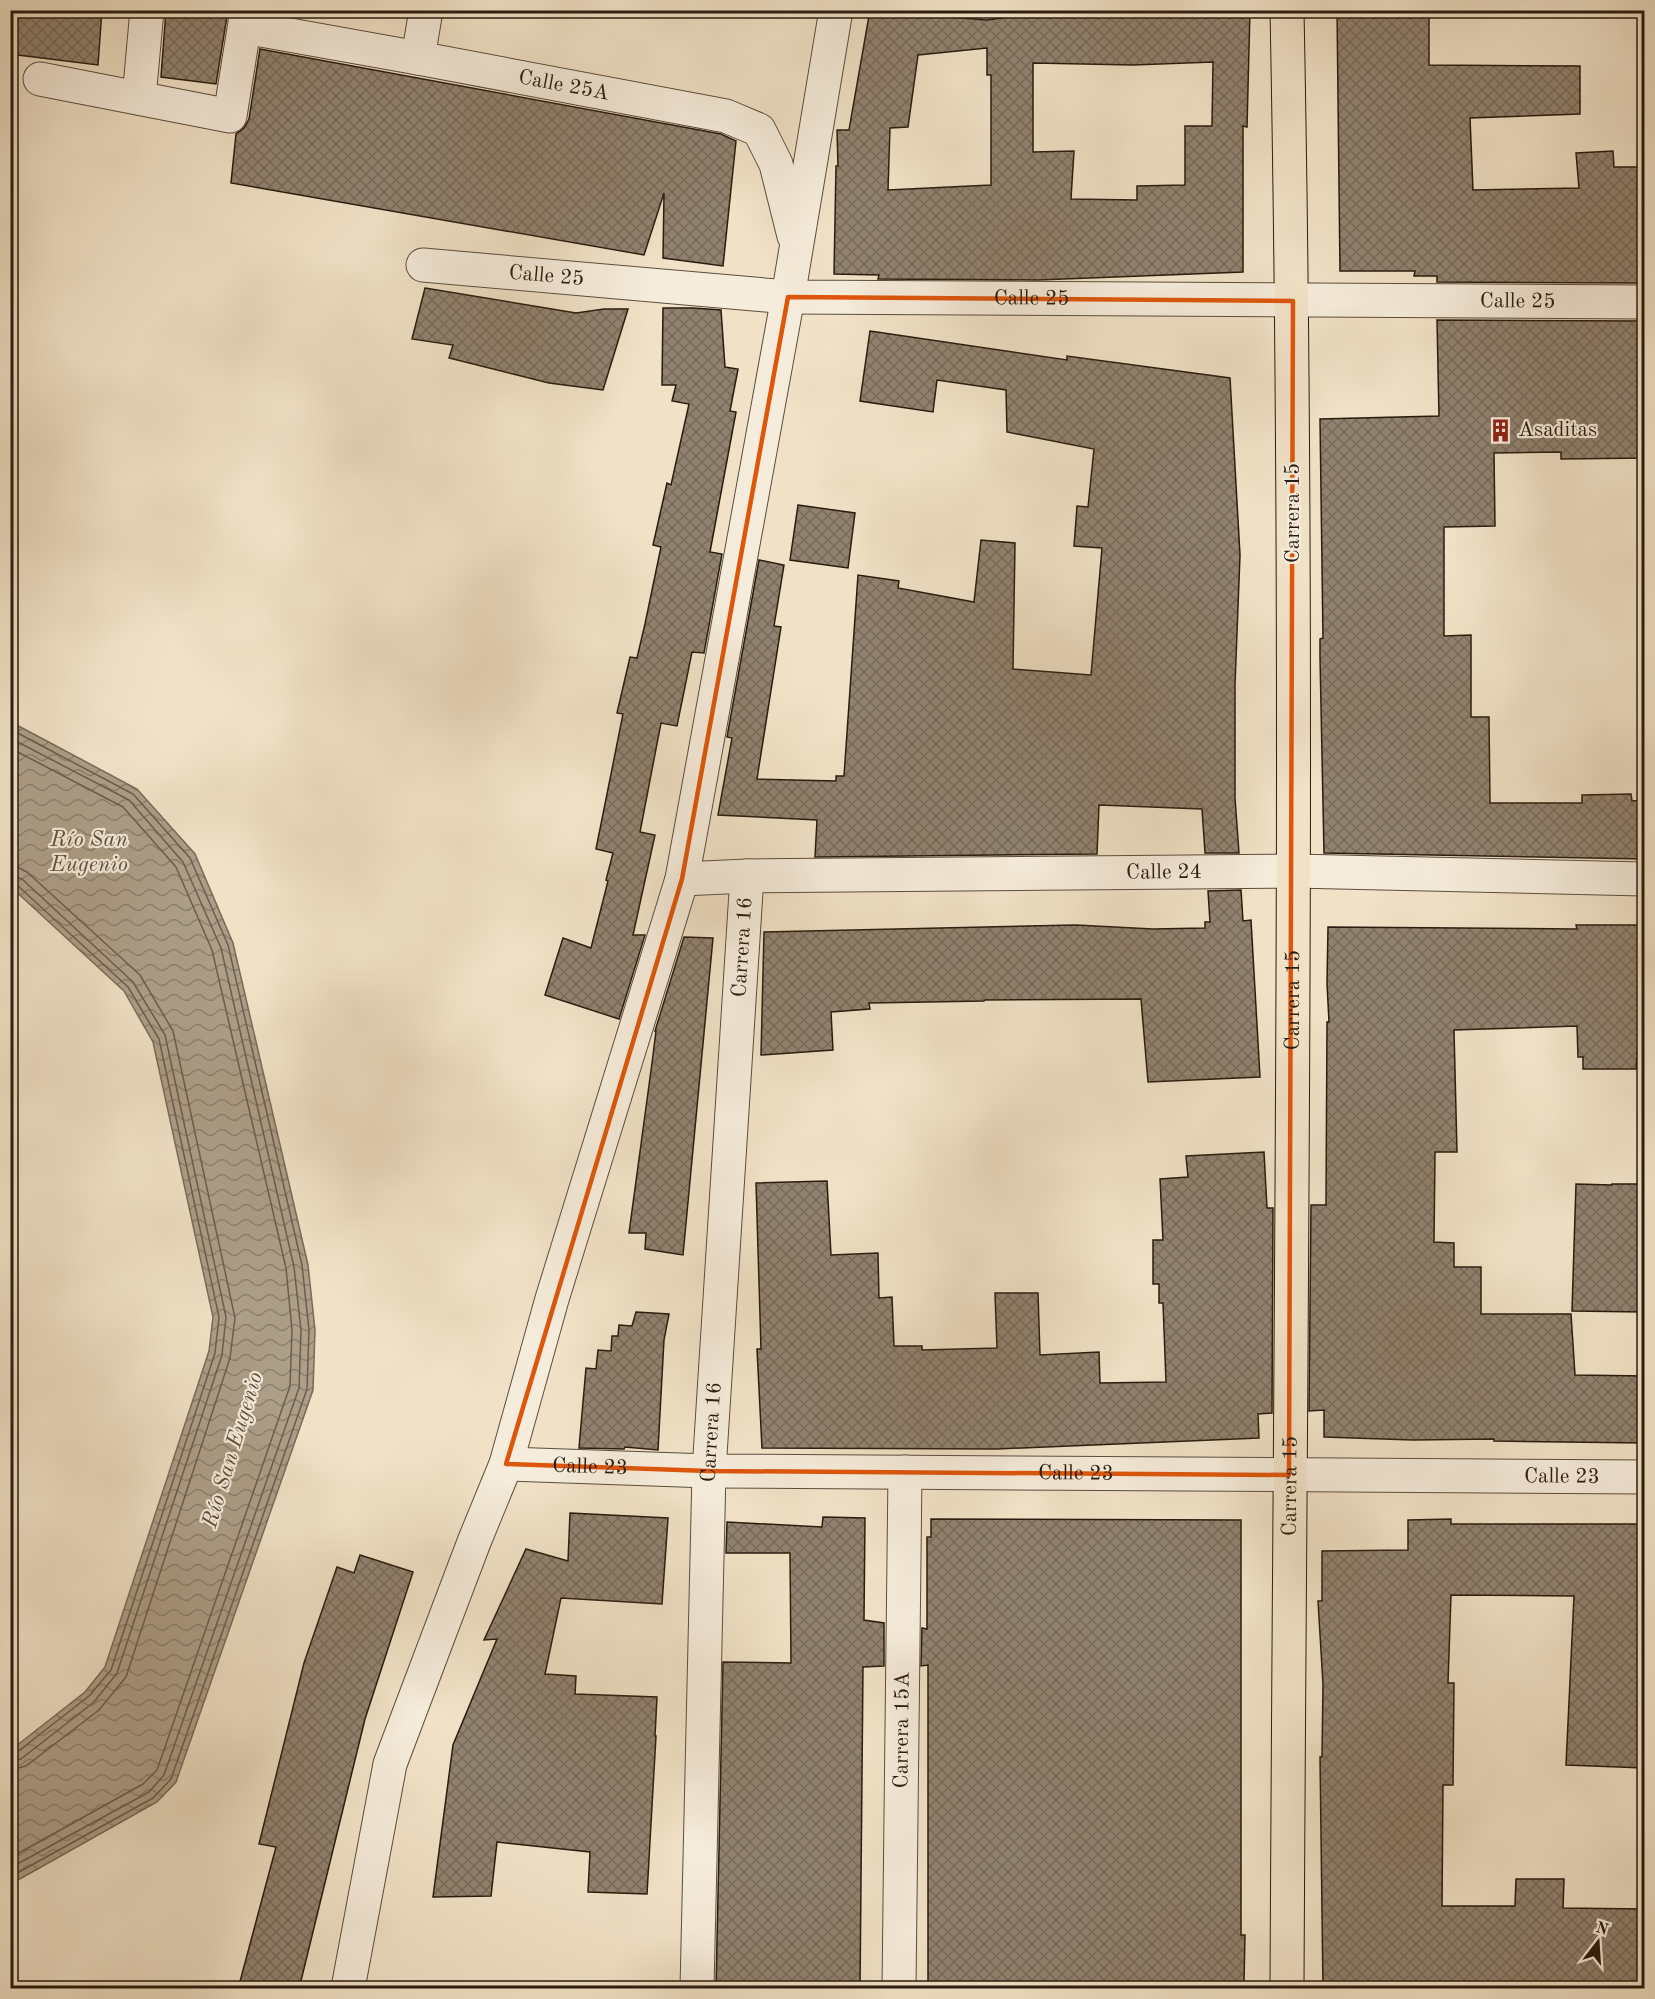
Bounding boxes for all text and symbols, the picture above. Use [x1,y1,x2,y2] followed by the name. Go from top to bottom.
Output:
[517,67,611,104] street label: Calle 25A
[508,262,585,290] street label: Calle 25
[994,288,1070,309] street label: Calle 25
[1480,291,1556,312] street label: Calle 25
[1487,417,1513,443] building icon: Asaditas
[1518,420,1597,441] place label: Asaditas
[1283,463,1304,563] street label: Carrera 15
[49,829,128,876] water label: Río San Eugenio
[1126,861,1202,883] street label: Calle 24
[729,896,756,998] street label: Carrera 16
[1282,950,1304,1050] street label: Carrera 15
[199,1370,267,1531] water label: Río San Eugenio
[698,1381,725,1483] street label: Carrera 16
[1279,1436,1301,1536] street label: Carrera 15
[552,1455,628,1479] street label: Calle 23
[1038,1463,1114,1484] street label: Calle 23
[1524,1466,1600,1487] street label: Calle 23
[891,1672,913,1788] street label: Carrera 15A
[1568,1912,1628,1972] north arrow
[1594,1920,1611,1939] text: N

